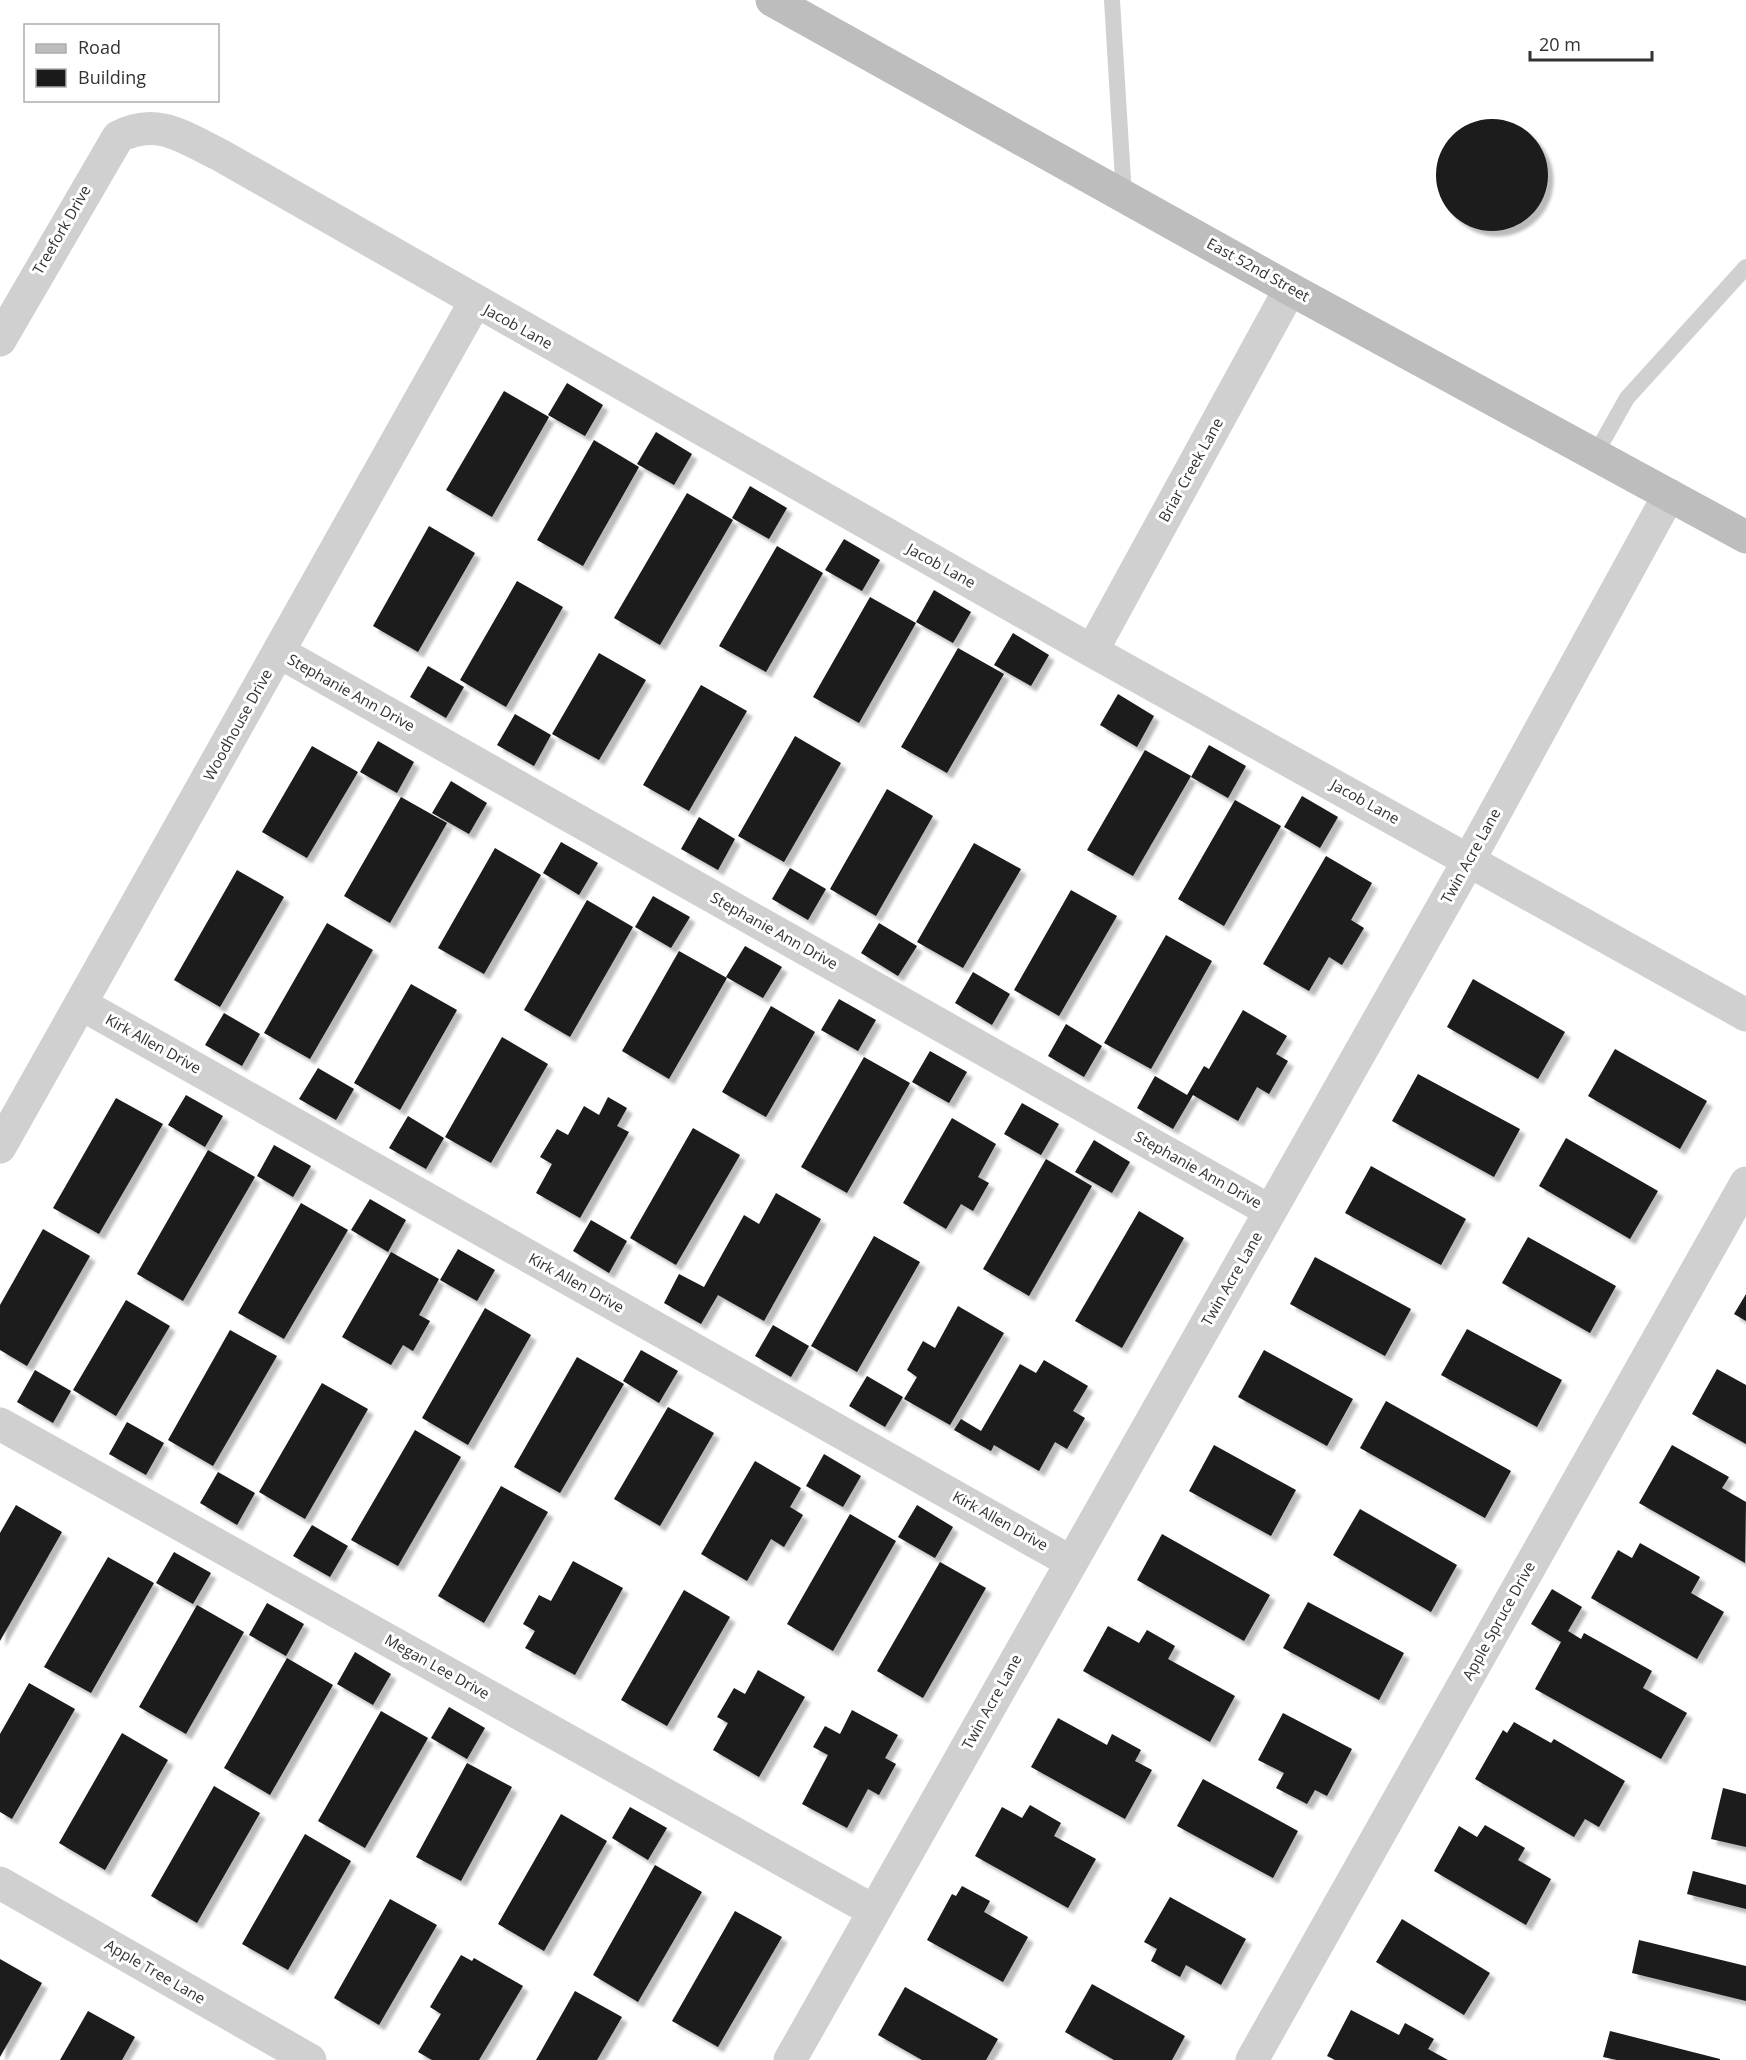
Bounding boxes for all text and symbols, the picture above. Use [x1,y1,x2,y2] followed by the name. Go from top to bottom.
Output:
[24,24,219,102] legend
[1530,24,1652,62] scale bar
[1539,32,1581,56] text: 20 m
[78,35,121,59] text: Road
[78,65,146,89] text: Building
[27,181,95,278] street label: Treefork Drive
[1204,233,1313,306] street label: East 52nd Street
[479,298,556,353] street label: Jacob Lane
[1153,414,1227,525] street label: Briar Creek Lane
[902,537,979,592] street label: Jacob Lane
[284,649,419,735] street label: Stephanie Ann Drive
[198,665,276,784] street label: Woodhouse Drive
[1326,773,1403,828] street label: Jacob Lane
[1436,804,1504,907] street label: Twin Acre Lane
[707,887,842,973] street label: Stephanie Ann Drive
[102,1009,205,1078] street label: Kirk Allen Drive
[1131,1126,1266,1212] street label: Stephanie Ann Drive
[1196,1228,1266,1329] street label: Twin Acre Lane
[525,1248,628,1317] street label: Kirk Allen Drive
[949,1486,1052,1555] street label: Kirk Allen Drive
[1457,1558,1539,1683] street label: Apple Spruce Drive
[382,1629,493,1703] street label: Megan Lee Drive
[957,1650,1025,1753] street label: Twin Acre Lane
[102,1934,209,2008] street label: Apple Tree Lane

